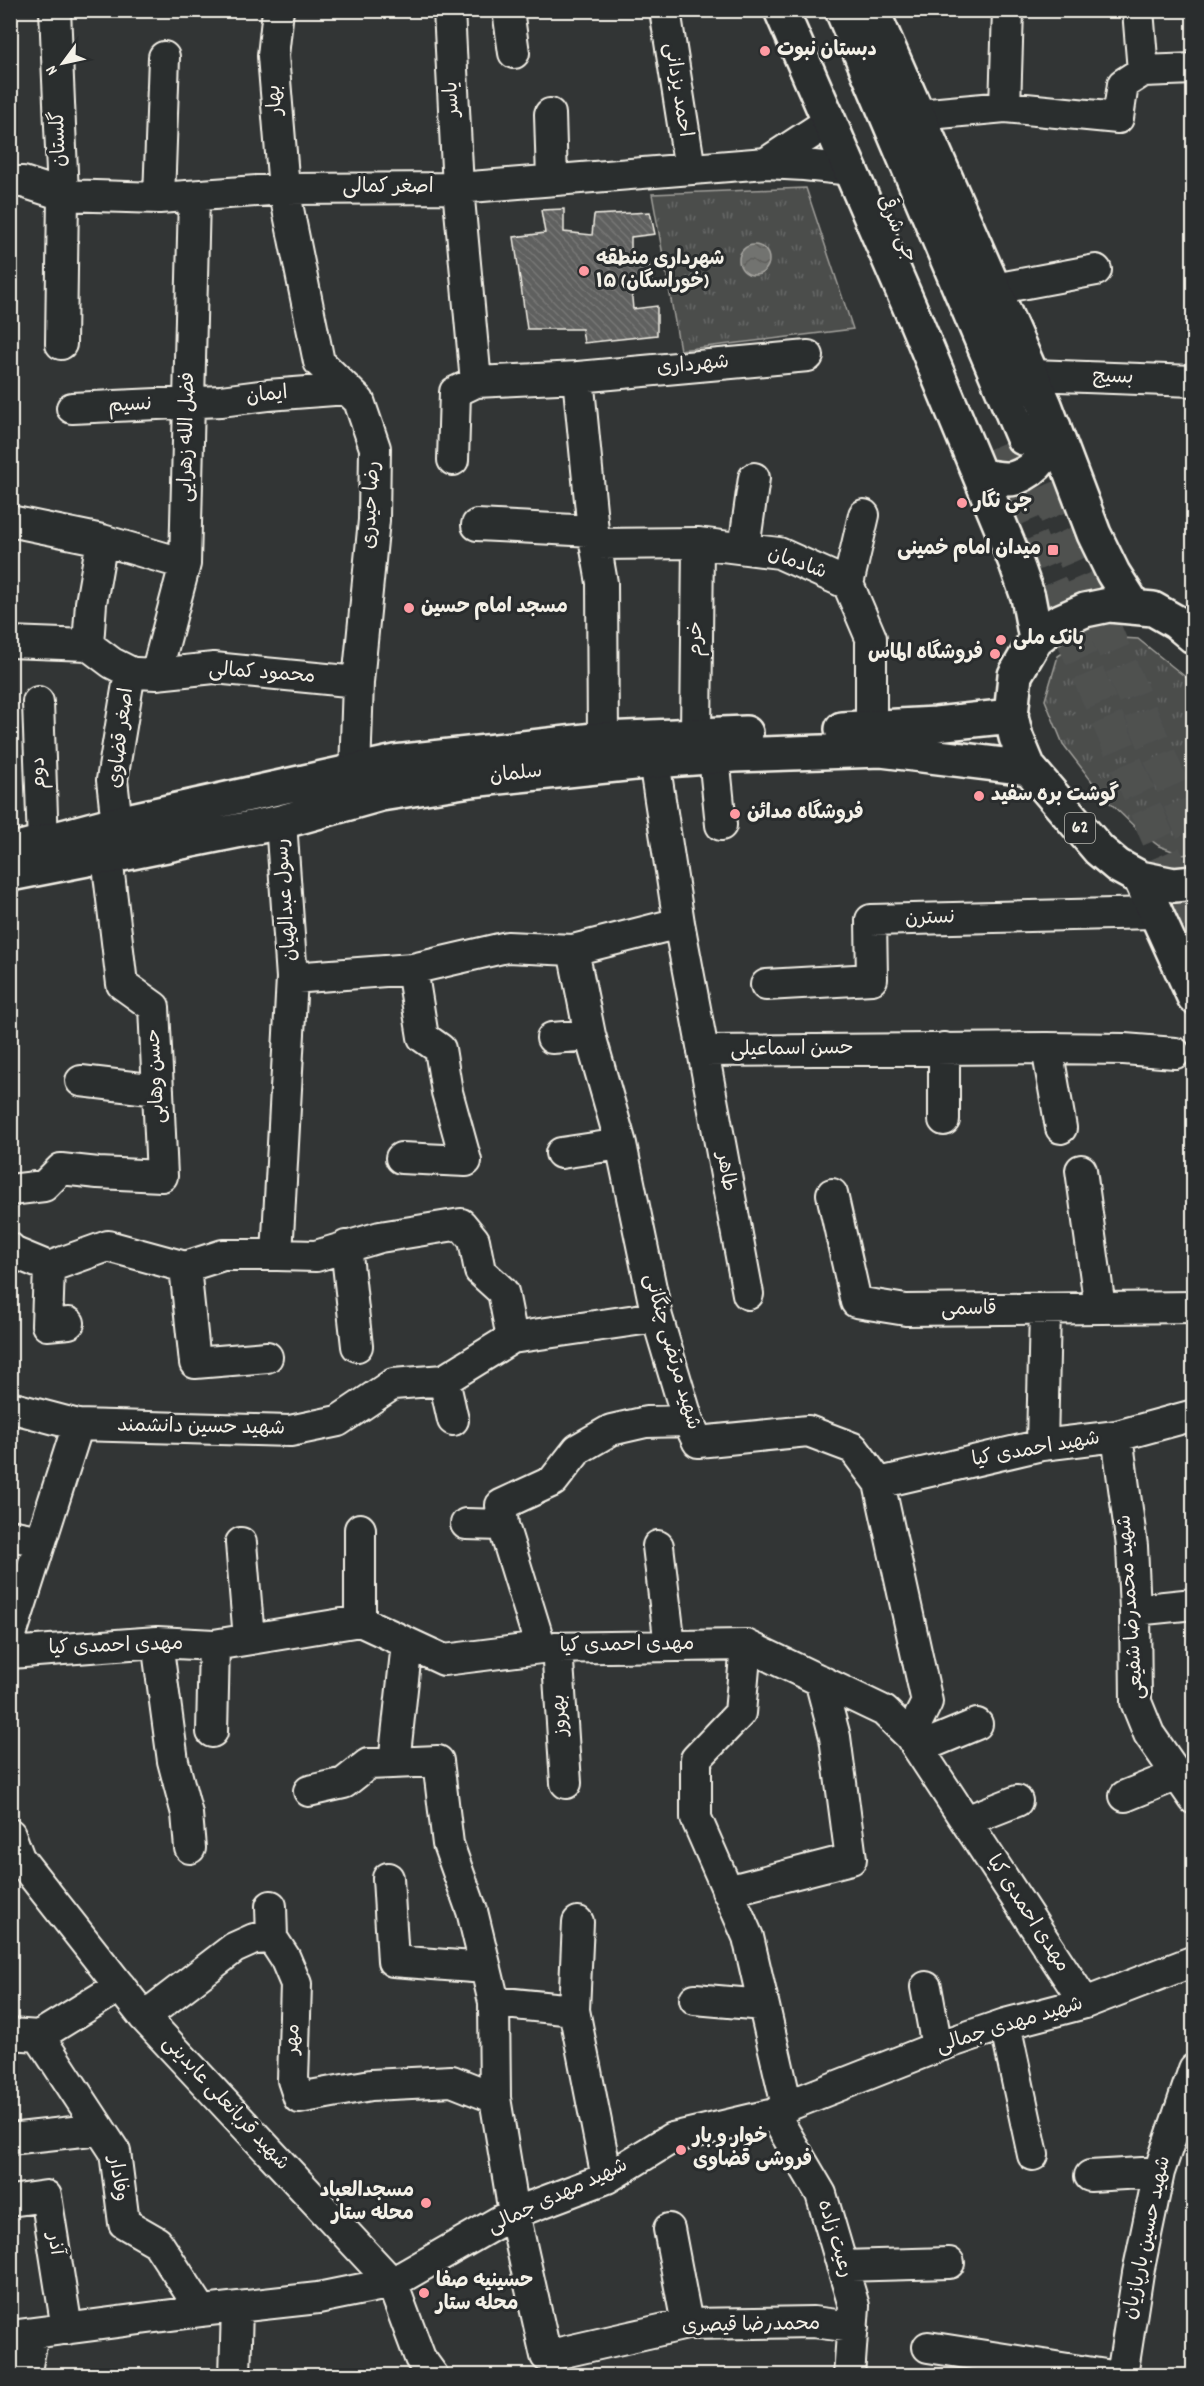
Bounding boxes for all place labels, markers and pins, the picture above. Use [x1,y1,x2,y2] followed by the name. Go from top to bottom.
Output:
[777,37,877,65] place label: دبستان نبوت
[758,44,772,58] marker: دبستان نبوت
[596,246,724,297] place label: شهرداری منطقه ۱۵ (خوراسگان)
[577,264,591,278] marker: شهرداری منطقه ۱۵ (خوراسگان)
[972,488,1032,517] place label: جی نگار
[955,496,969,510] marker: جی نگار
[897,536,1041,564] place label: میدان امام خمینی
[1046,543,1060,557] marker: میدان امام خمینی
[421,594,568,622] place label: مسجد امام حسین
[402,601,416,615] marker: مسجد امام حسین
[1013,626,1084,654] place label: بانک ملی
[994,633,1008,647] marker: بانک ملی
[868,639,983,668] place label: فروشگاه الماس
[988,647,1002,661] marker: فروشگاه الماس
[991,781,1119,810] place label: گوشت بره سفید
[972,789,986,803] marker: گوشت بره سفید
[747,799,864,828] place label: فروشگاه مدائن
[728,807,742,821] marker: فروشگاه مدائن
[691,2124,812,2175] place label: خوار و بار فروشی قضاوی
[674,2143,688,2157] marker: خوار و بار فروشی قضاوی
[320,2178,414,2229] place label: مسجدالعباد محله ستار
[419,2196,433,2210] marker: مسجدالعباد محله ستار
[434,2268,533,2319] place label: حسینیه صفا محله ستار
[417,2286,431,2300] marker: حسینیه صفا محله ستار

